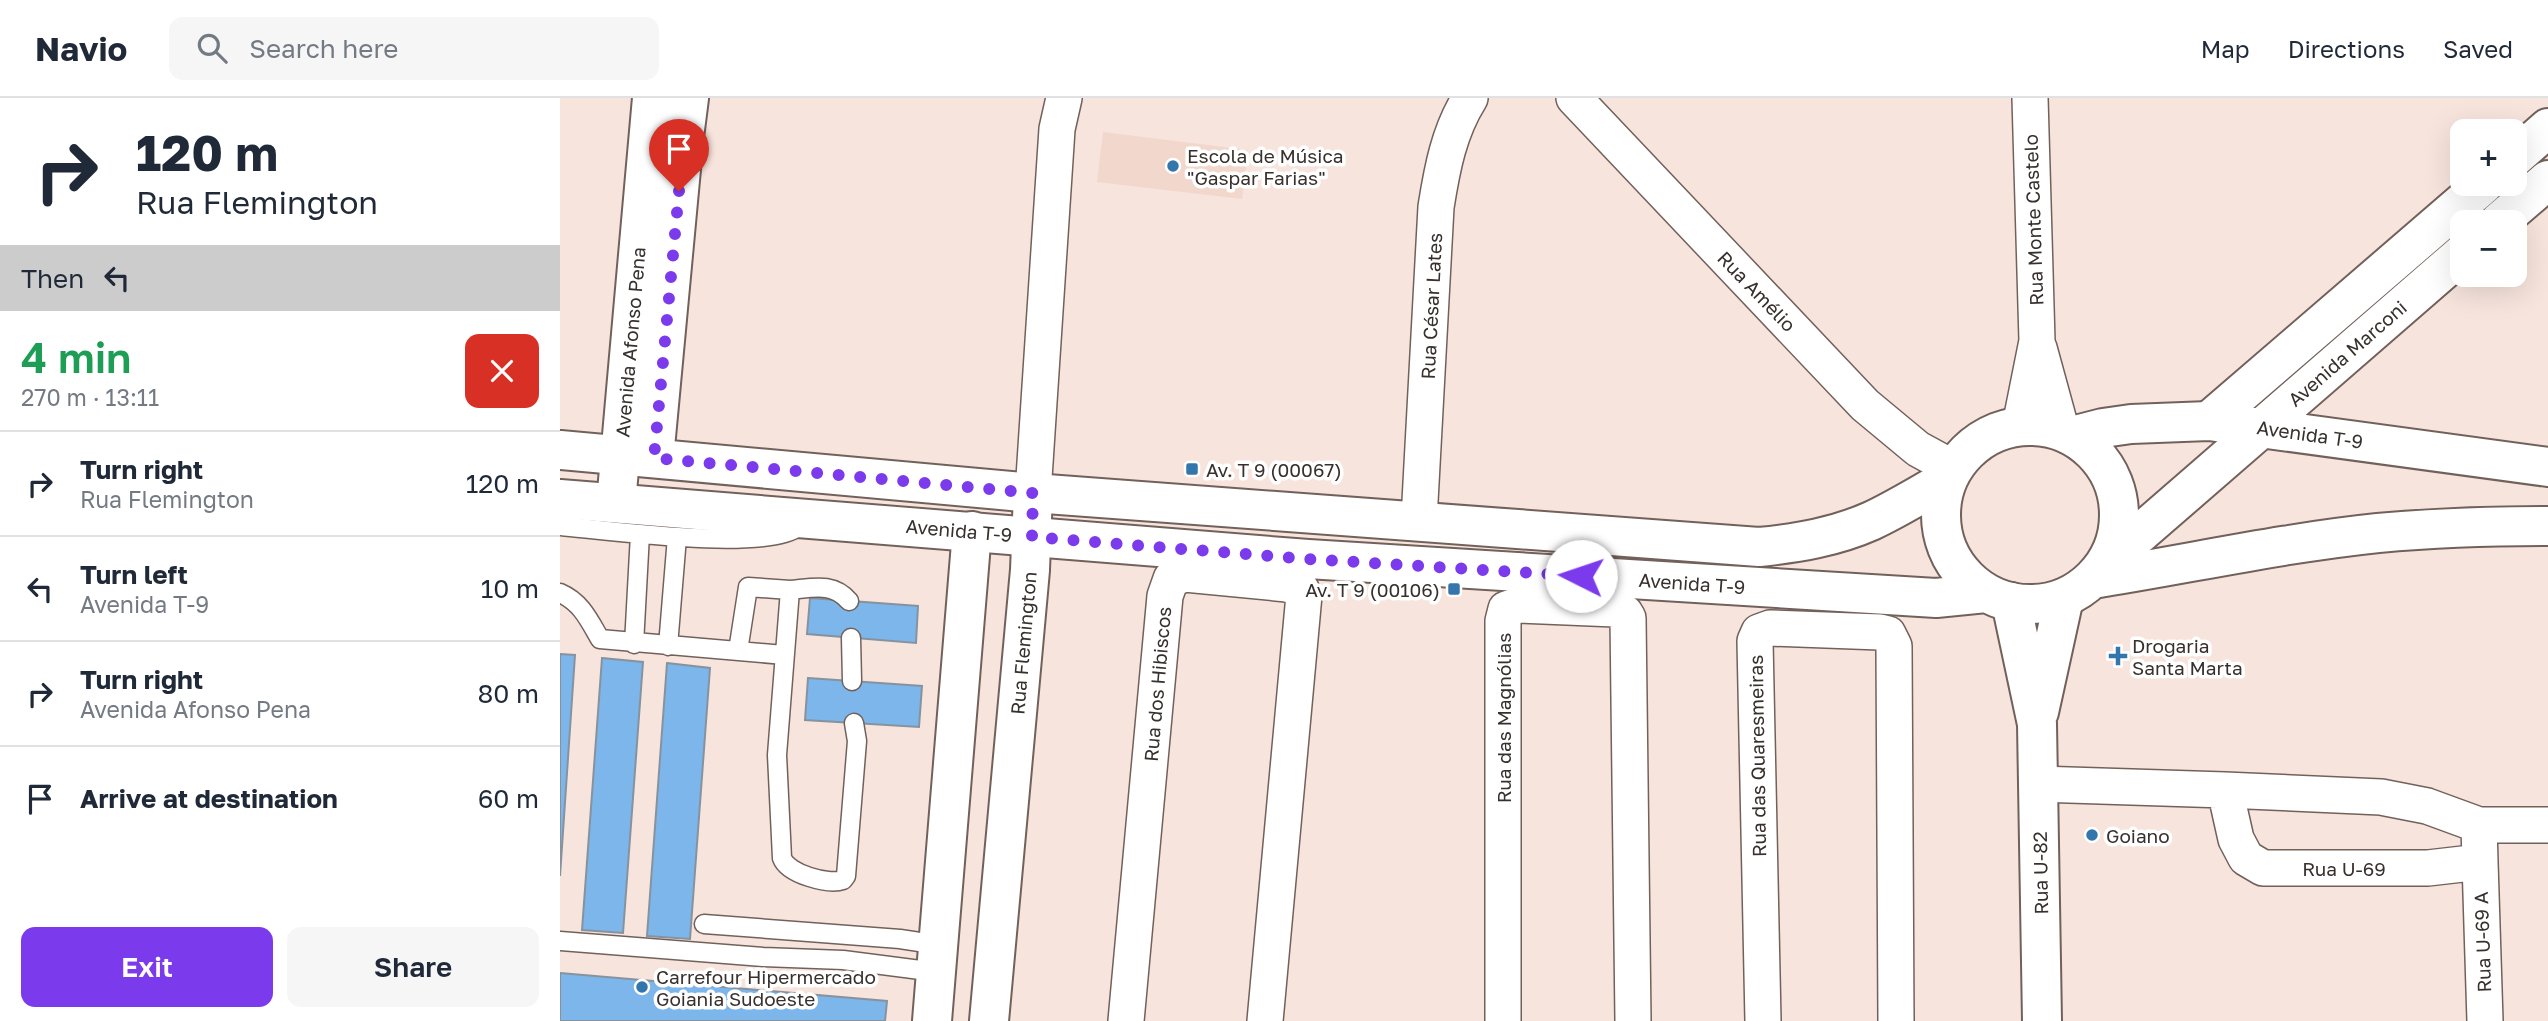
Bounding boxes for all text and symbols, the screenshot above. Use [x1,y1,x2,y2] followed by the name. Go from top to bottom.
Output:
[169,17,659,80] search box
[35,29,127,68] text: Navio
[193,29,231,67] icon: search
[249,33,398,64] text: Search here
[2201,34,2250,63] text: Map
[2288,34,2405,63] text: Directions
[2443,34,2513,63] text: Saved
[649,119,709,191] pin
[2450,119,2527,287] map controls
[2450,119,2527,196] button: +
[136,123,278,182] text: 120 m
[21,126,112,217] icon: right
[660,130,698,168] icon: arrive
[2019,134,2047,306] street label: Rua Monte Castelo
[1187,144,1344,189] place label: Escola de Música "Gaspar Farias"
[1165,158,1181,174] marker: Escola de Música "Gaspar Farias"
[136,183,378,221] text: Rua Flemington
[2450,210,2527,287] button: −
[1416,232,1446,380] street label: Rua César Lates
[610,246,650,438] street label: Avenida Afonso Pena
[1713,246,1801,336] street label: Rua Amélio
[98,259,136,297] icon: left
[21,263,84,294] text: Then
[2283,295,2411,411] street label: Avenida Marconi
[21,332,131,382] text: 4 min
[465,334,539,408] button: close
[21,383,159,411] text: 270 m · 13:11
[2256,415,2364,453] street label: Avenida T-9
[80,454,203,485] text: Turn right
[1206,458,1342,481] place label: Av. T 9 (00067)
[1184,461,1200,477] marker: Av. T 9 (00067)
[21,465,59,503] icon: right
[466,468,539,499] text: 120 m
[80,485,254,513] text: Rua Flemington
[905,514,1013,546] street label: Avenida T-9
[1544,539,1618,613] position arrow
[80,559,188,590] text: Turn left
[1638,568,1746,598] street label: Avenida T-9
[21,570,59,608] icon: left
[1005,570,1041,716] street label: Rua Flemington
[481,573,539,604] text: 10 m
[1305,578,1440,601] place label: Av. T 9 (00106)
[1446,581,1462,597] marker: Av. T 9 (00106)
[80,590,209,618] text: Avenida T-9
[1139,605,1175,763] street label: Rua dos Hibiscos
[1492,633,1515,803] street label: Rua das Magnólias
[2132,634,2243,679] place label: Drogaria Santa Marta
[2110,648,2126,664] marker: Drogaria Santa Marta
[1744,655,1770,857] street label: Rua das Quaresmeiras
[80,664,203,695] text: Turn right
[21,675,59,713] icon: right
[478,678,539,709] text: 80 m
[80,695,311,723] text: Avenida Afonso Pena
[21,780,59,818] icon: arrive
[80,783,338,814] text: Arrive at destination
[478,783,539,814] text: 60 m
[2106,824,2170,847] place label: Goiano
[2084,827,2100,843] marker: Goiano
[2028,831,2052,915] street label: Rua U-82
[2302,857,2386,880] street label: Rua U-69
[2469,891,2495,993] street label: Rua U-69 A
[21,927,273,1007] button: Exit
[287,927,539,1007] button: Share
[656,965,876,1010] place label: Carrefour Hipermercado Goiania Sudoeste
[634,979,650,995] marker: Carrefour Hipermercado Goiania Sudoeste

